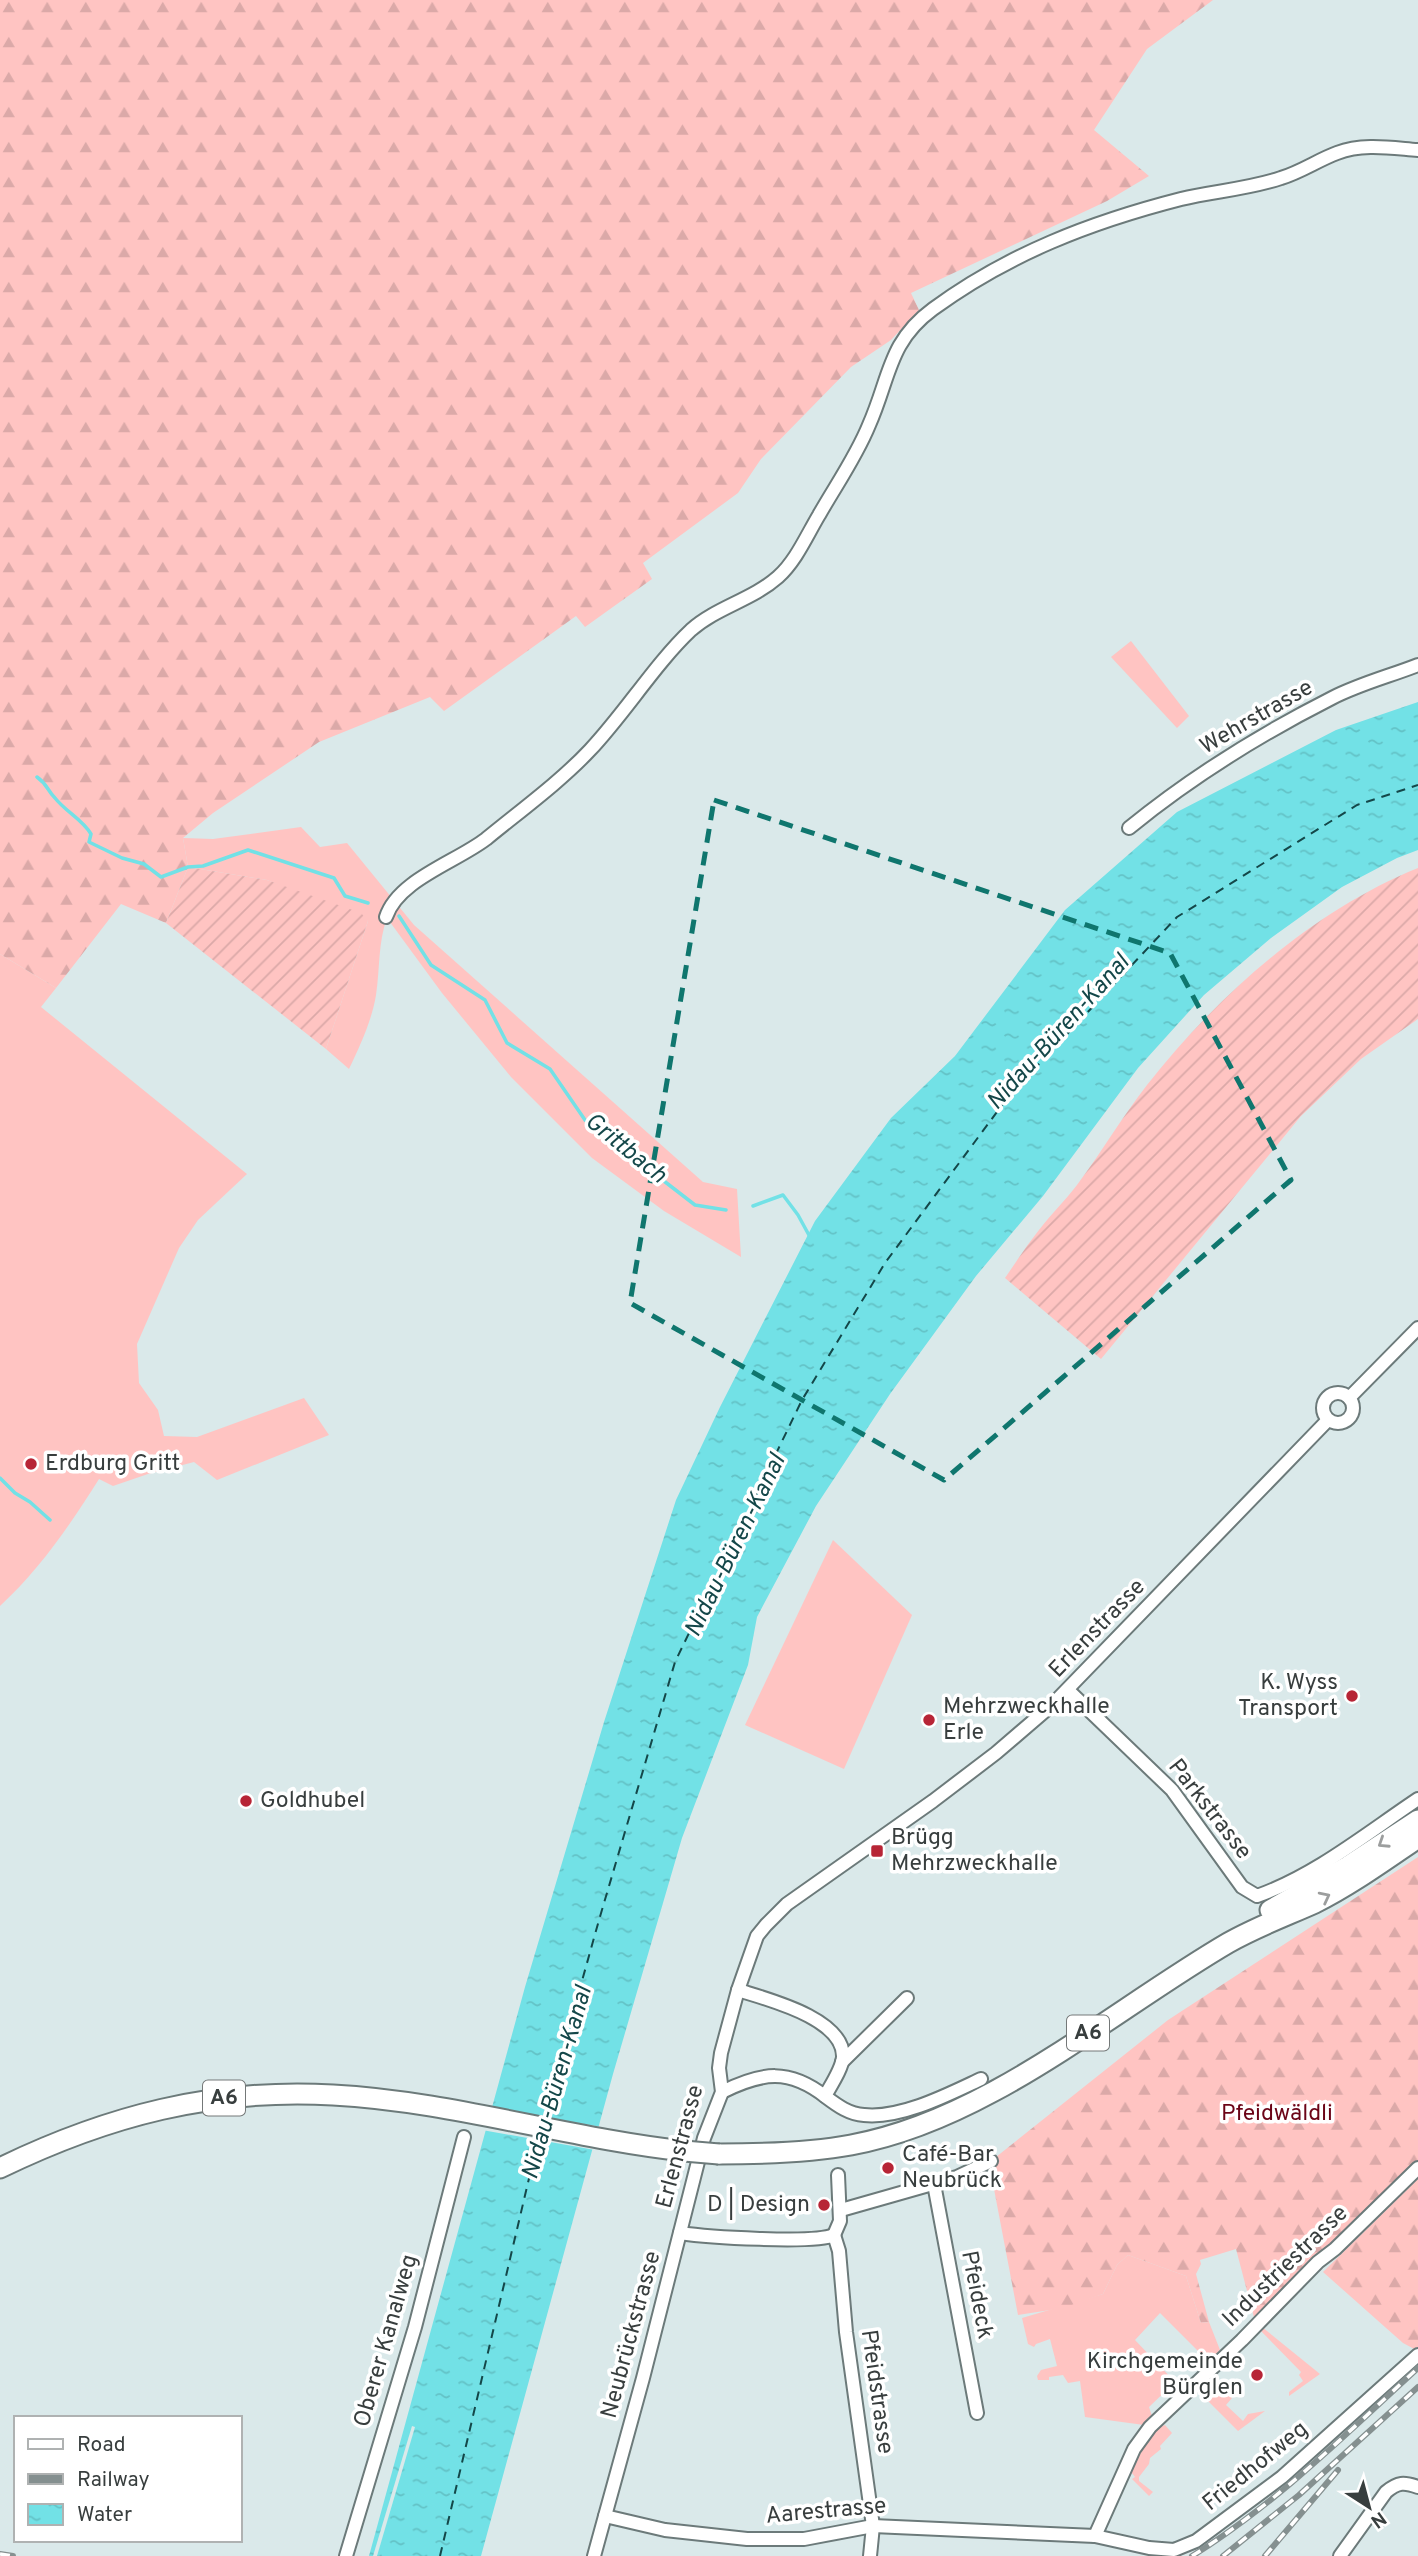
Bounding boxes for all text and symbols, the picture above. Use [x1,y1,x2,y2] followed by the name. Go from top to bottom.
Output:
[1195,674,1319,762] street label: Wehrstrasse
[981,948,1138,1117] water label: Nidau-Büren-Kanal
[578,1107,672,1191] water label: Grittbach
[679,1448,794,1642] water label: Nidau-Büren-Kanal
[45,1450,180,1479] place label: Erdburg Gritt
[23,1456,39,1472] marker: Erdburg Gritt
[1044,1573,1152,1685] street label: Erlenstrasse
[1238,1669,1338,1724] place label: K. Wyss Transport
[1344,1688,1360,1704] marker: K. Wyss Transport
[943,1693,1110,1748] place label: Mehrzweckhalle Erle
[921,1712,937,1728] marker: Mehrzweckhalle Erle
[1161,1754,1257,1866] street label: Parkstrasse
[260,1787,365,1816] place label: Goldhubel
[238,1793,254,1809] marker: Goldhubel
[891,1824,1058,1879] place label: Brügg Mehrzweckhalle
[1378,1835,1391,1847] one-way arrow
[869,1843,885,1859] marker: Brügg Mehrzweckhalle
[1317,1892,1330,1906] one-way arrow
[516,1981,600,2183] water label: Nidau-Büren-Kanal
[1067,2016,1109,2050] road number: A6
[203,2080,245,2116] road number: A6
[651,2082,711,2212] street label: Erlenstrasse
[1221,2100,1333,2129] park label: Pfeidwäldli
[902,2141,1002,2196] place label: Café-Bar Neubrück
[880,2160,896,2176] marker: Café-Bar Neubrück
[707,2187,810,2220] place label: D | Design
[816,2197,832,2213] marker: D | Design
[1217,2200,1355,2334] street label: Industriestrasse
[596,2248,668,2422] street label: Neubrückstrasse
[953,2248,999,2342] street label: Pfeideck
[348,2251,426,2431] street label: Oberer Kanalweg
[853,2328,899,2456] street label: Pfeidstrasse
[1087,2348,1243,2403] place label: Kirchgemeinde Bürglen
[1249,2367,1265,2383] marker: Kirchgemeinde Bürglen
[14,2416,242,2542] legend
[1197,2416,1315,2518] street label: Friedhofweg
[77,2432,126,2459] text: Road
[77,2467,150,2494] text: Railway
[1334,2472,1404,2542] north arrow
[764,2492,888,2532] street label: Aarestrasse
[77,2502,132,2529] text: Water
[1365,2505,1390,2533] text: N

